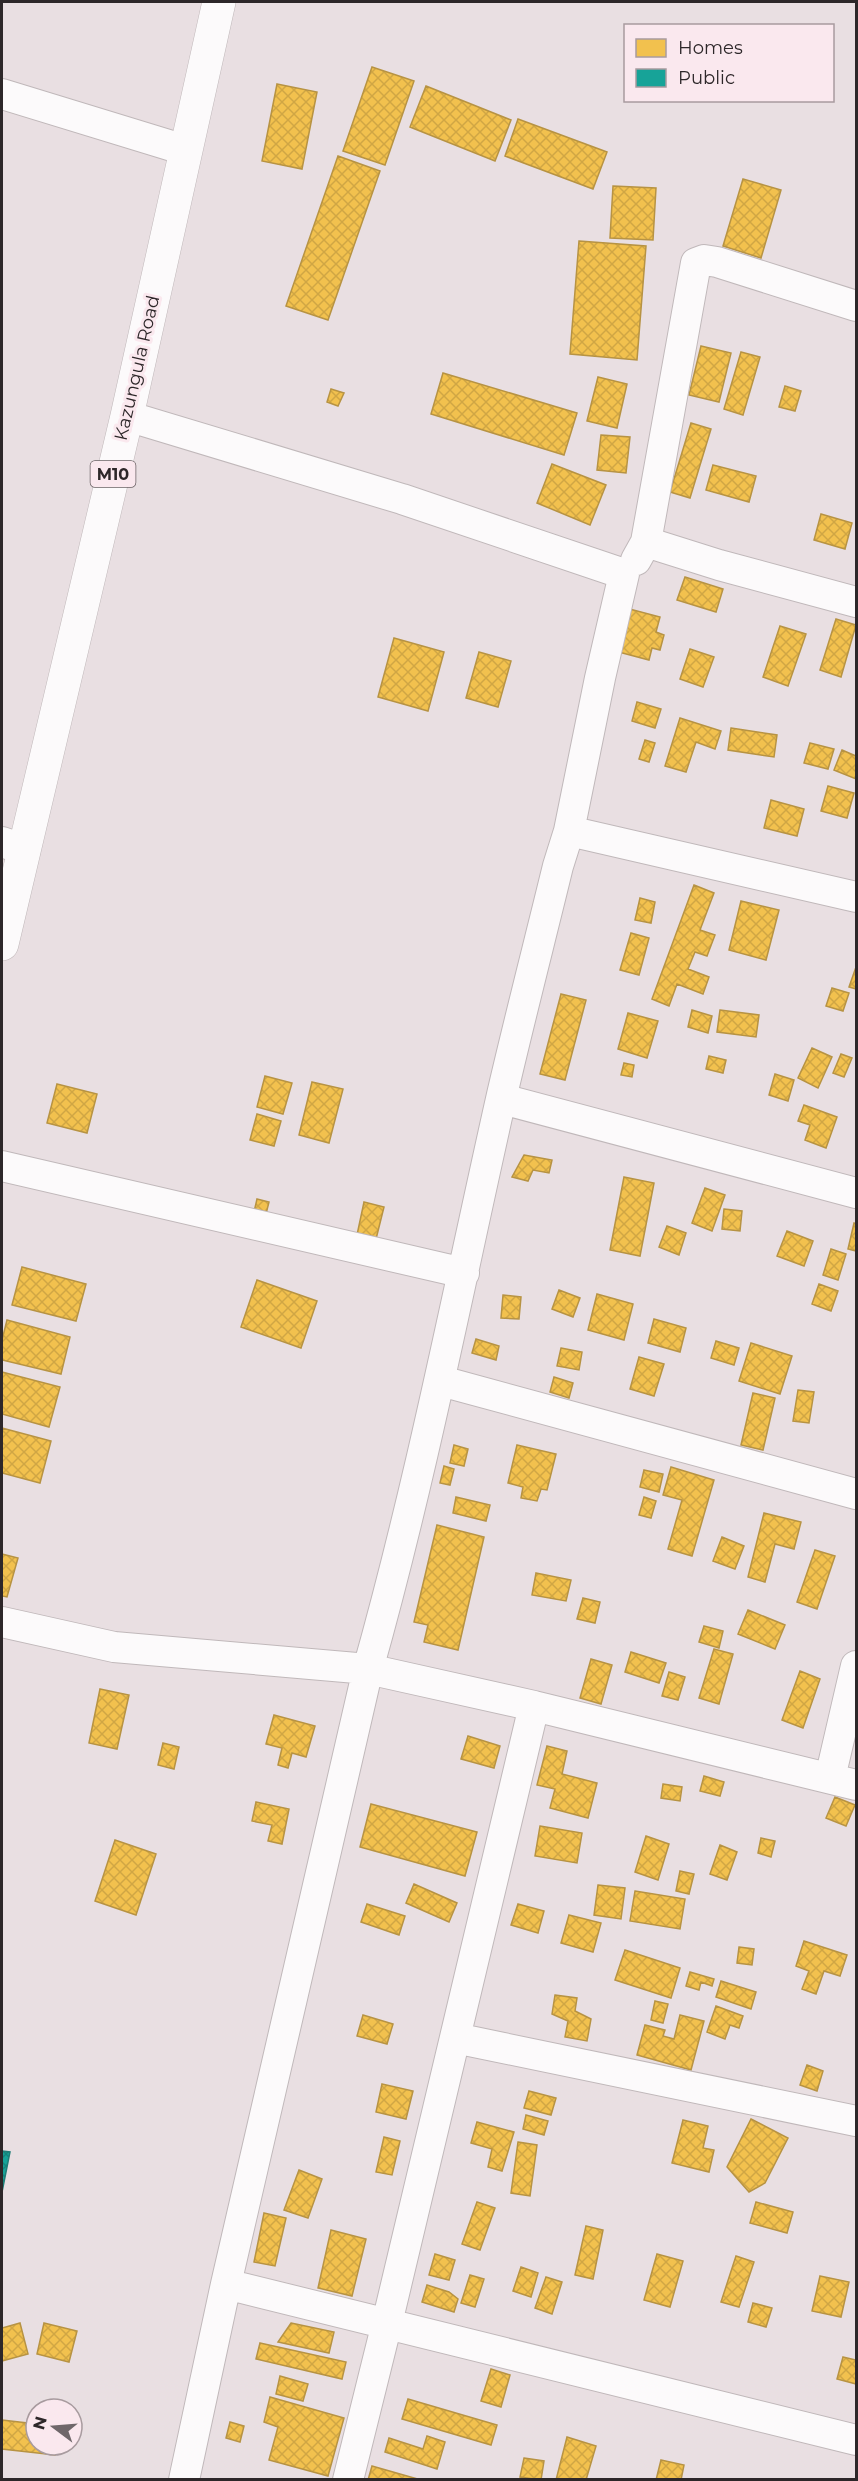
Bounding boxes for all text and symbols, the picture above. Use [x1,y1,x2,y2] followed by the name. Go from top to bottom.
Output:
[624,24,834,102] legend
[678,37,743,59] text: Homes
[678,67,735,89] text: Public
[110,293,164,443] street label: Kazungula Road
[90,461,136,487] road number: M10
[24,2397,84,2457] north arrow
[29,2414,51,2432] text: N

